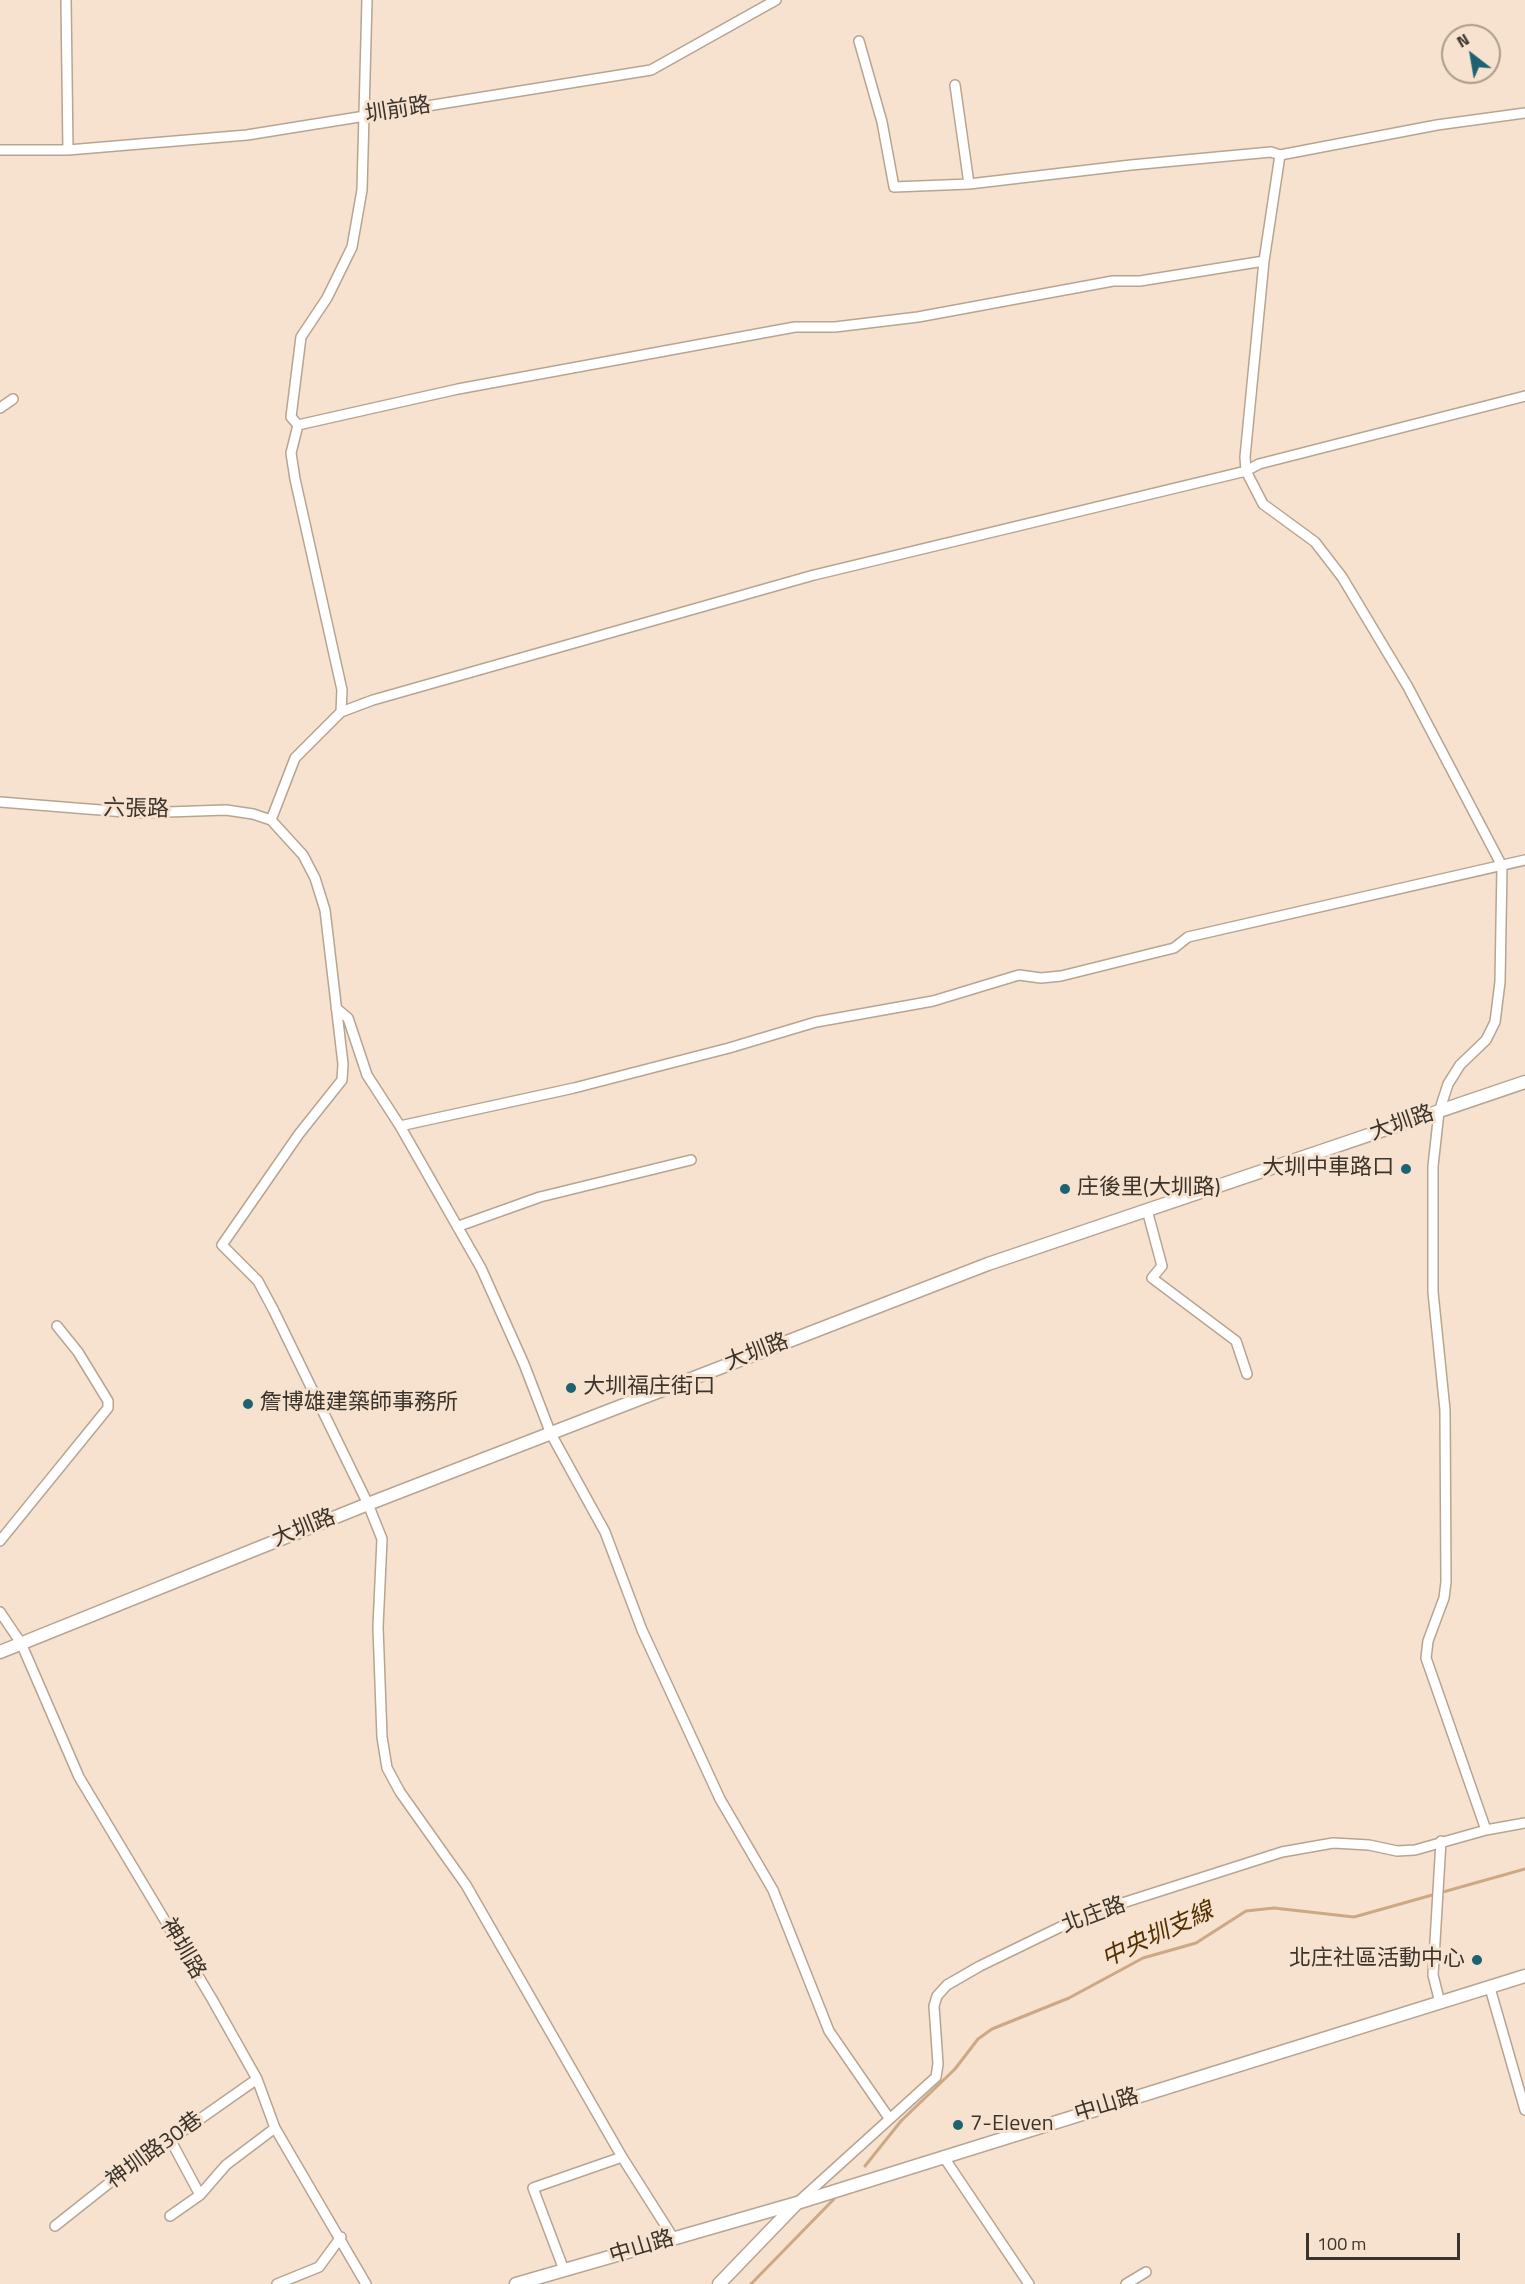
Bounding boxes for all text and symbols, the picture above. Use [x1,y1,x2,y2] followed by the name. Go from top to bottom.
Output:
[1441,24,1501,84] north arrow
[1452,27,1474,53] text: N
[363,93,433,129] street label: 圳前路
[103,796,169,824] street label: 六張路
[1367,1101,1437,1147] street label: 大圳路
[1262,1156,1394,1182] place label: 大圳中車路口
[1399,1162,1413,1176] marker: 大圳中車路口
[1077,1176,1221,1202] place label: 庄後里(大圳路)
[1058,1182,1072,1196] marker: 庄後里(大圳路)
[721,1329,793,1377] street label: 大圳路
[583,1375,715,1401] place label: 大圳福庄街口
[564,1381,578,1395] marker: 大圳福庄街口
[260,1391,458,1417] place label: 詹博雄建築師事務所
[241,1397,255,1411] marker: 詹博雄建築師事務所
[268,1504,340,1554] street label: 大圳路
[1058,1892,1130,1940] street label: 北庄路
[1098,1898,1218,1974] water label: 中央圳支線
[154,1914,210,1984] street label: 神圳路
[1289,1947,1465,1973] place label: 北庄社區活動中心
[1470,1953,1484,1967] marker: 北庄社區活動中心
[1072,2084,1142,2128] street label: 中山路
[102,2107,208,2195] street label: 神圳路30巷
[970,2112,1053,2138] place label: 7-Eleven
[951,2118,965,2132] marker: 7-Eleven
[1309,2221,1464,2259] scale bar
[607,2226,677,2270] street label: 中山路
[1317,2230,1366,2257] text: 100 m

